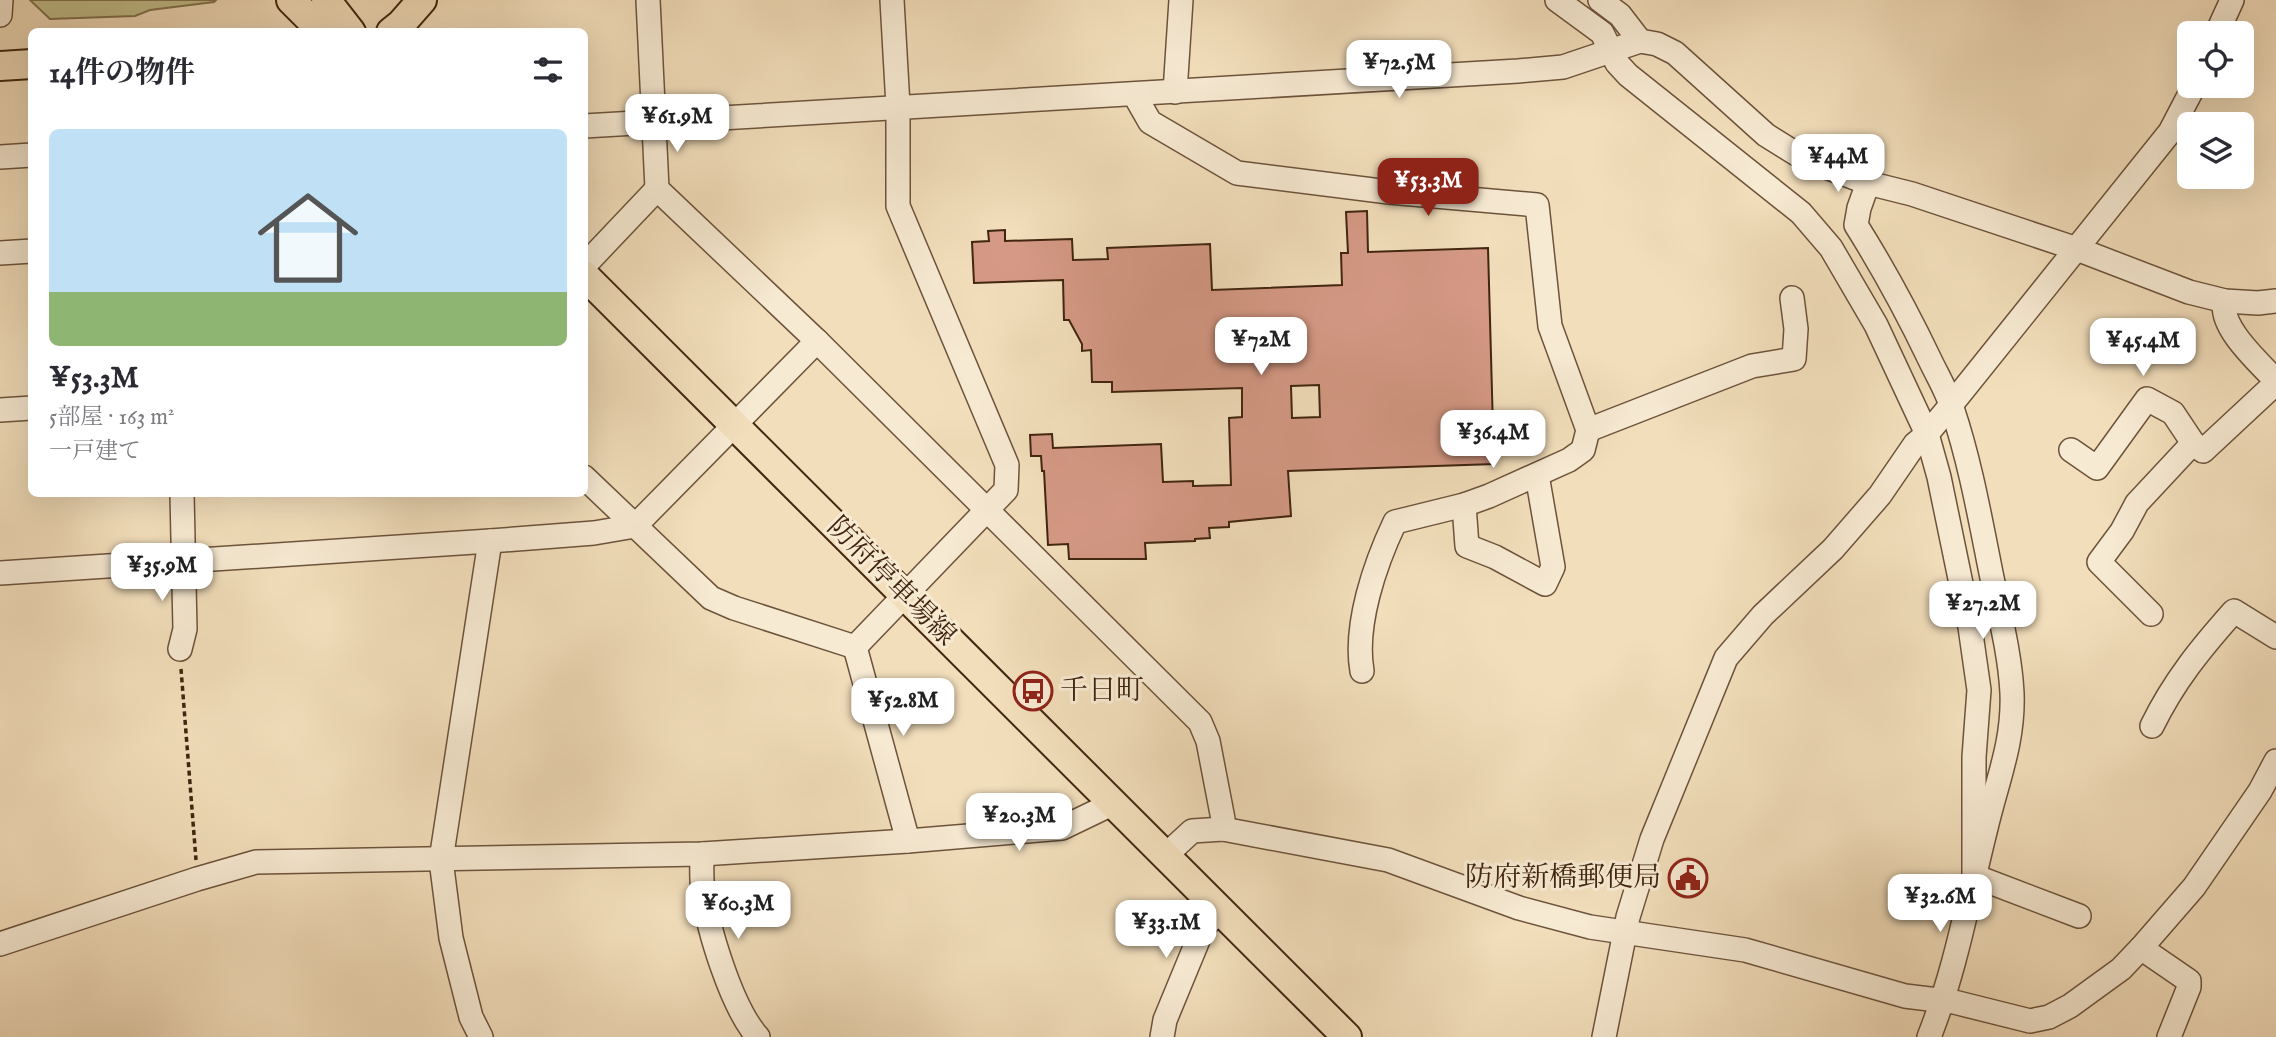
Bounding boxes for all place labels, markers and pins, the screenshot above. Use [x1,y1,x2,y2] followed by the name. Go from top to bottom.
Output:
[1342,41,1456,100] pin: ¥72.5M
[620,94,734,154] pin: ¥61.9M
[1797,134,1879,194] pin: ¥44M
[1371,158,1485,218] pin: ¥53.3M
[1220,318,1302,377] pin: ¥72M
[2086,318,2200,378] pin: ¥45.4M
[1436,410,1550,470] pin: ¥36.4M
[105,544,219,603] pin: ¥35.9M
[1926,582,2040,641] pin: ¥27.2M
[1012,670,1054,712] bus stop icon: 千日町
[1060,674,1144,709] place label: 千日町
[846,678,960,738] pin: ¥52.8M
[962,794,1076,853] pin: ¥20.3M
[1667,857,1709,899] public building icon: 防府新橋郵便局
[1465,861,1661,896] place label: 防府新橋郵便局
[1883,874,1997,934] pin: ¥32.6M
[681,881,795,941] pin: ¥60.3M
[1109,900,1223,960] pin: ¥33.1M

